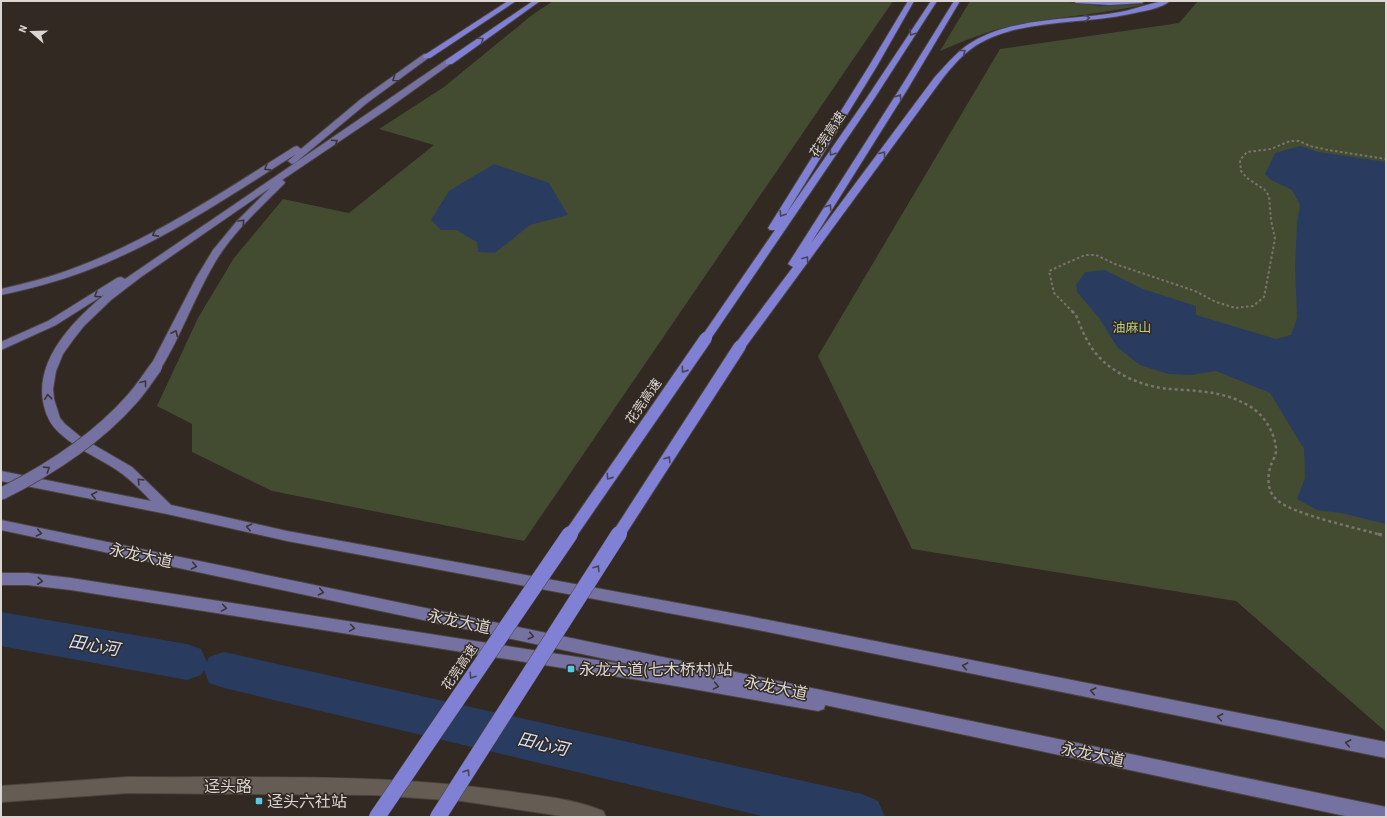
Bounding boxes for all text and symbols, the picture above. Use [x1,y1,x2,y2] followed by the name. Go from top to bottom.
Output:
[12,12,52,52] north arrow
[1084,14,1090,23] one-way arrow
[15,23,31,35] text: N
[909,29,917,36] one-way arrow
[477,38,484,45] one-way arrow
[959,50,966,57] one-way arrow
[392,74,399,81] one-way arrow
[894,94,901,101] one-way arrow
[806,108,850,161] street label: 花莞高速
[331,139,338,147] one-way arrow
[830,149,837,156] one-way arrow
[878,152,885,159] one-way arrow
[264,163,271,170] one-way arrow
[824,204,832,211] one-way arrow
[779,210,786,217] one-way arrow
[237,219,245,227] one-way arrow
[152,229,159,237] one-way arrow
[801,256,808,263] one-way arrow
[95,290,102,297] one-way arrow
[1112,319,1152,337] park label: 油麻山
[170,329,178,337] one-way arrow
[682,366,689,373] one-way arrow
[622,375,666,428] street label: 花莞高速
[139,381,146,388] one-way arrow
[44,393,53,400] one-way arrow
[663,456,670,463] one-way arrow
[43,467,50,474] one-way arrow
[606,473,614,480] one-way arrow
[137,478,145,486] one-way arrow
[91,491,97,499] one-way arrow
[245,524,252,532] one-way arrow
[36,529,42,537] one-way arrow
[107,539,174,573] street label: 永龙大道
[191,561,197,569] one-way arrow
[592,565,600,572] one-way arrow
[37,576,43,585] one-way arrow
[318,588,324,596] one-way arrow
[221,603,227,612] one-way arrow
[425,605,492,639] street label: 永龙大道
[349,623,355,632] one-way arrow
[67,630,124,663] water label: 田心河
[527,631,534,639] one-way arrow
[438,641,482,694] street label: 花莞高速
[579,659,733,681] place label: 永龙大道(七木桥村)站
[962,662,969,670] one-way arrow
[566,664,576,674] marker: 永龙大道(七木桥村)站
[742,671,809,705] street label: 永龙大道
[469,672,477,679] one-way arrow
[713,681,719,690] one-way arrow
[1090,688,1096,696] one-way arrow
[1217,713,1223,722] one-way arrow
[515,728,573,763] water label: 田心河
[1059,738,1126,772] street label: 永龙大道
[1345,739,1351,747] one-way arrow
[462,769,469,776] one-way arrow
[204,776,252,798] street label: 迳头路
[267,791,347,813] place label: 迳头六社站
[254,796,264,806] marker: 迳头六社站

